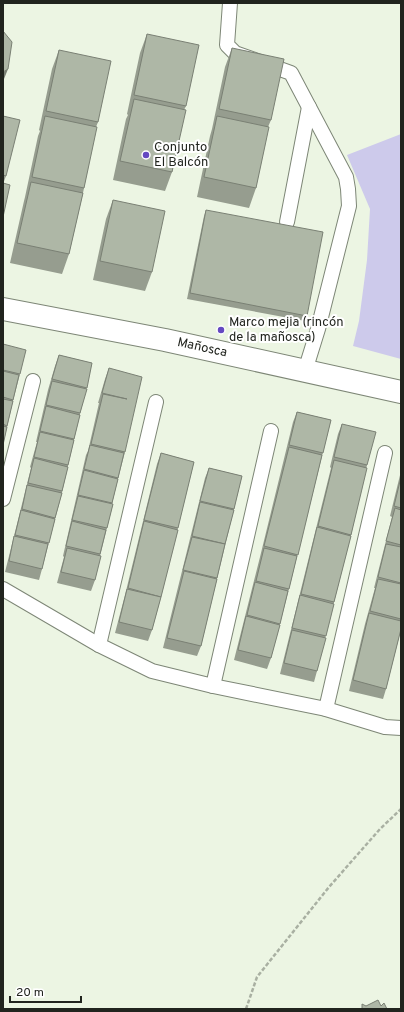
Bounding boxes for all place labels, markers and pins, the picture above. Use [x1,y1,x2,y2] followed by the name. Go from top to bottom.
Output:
[154,140,208,171] place label: Conjunto El Balcón
[141,150,151,160] marker: Conjunto El Balcón
[229,315,343,346] place label: Marco mejia (rincón de la mañosca)
[216,325,226,335] marker: Marco mejia (rincón de la mañosca)

